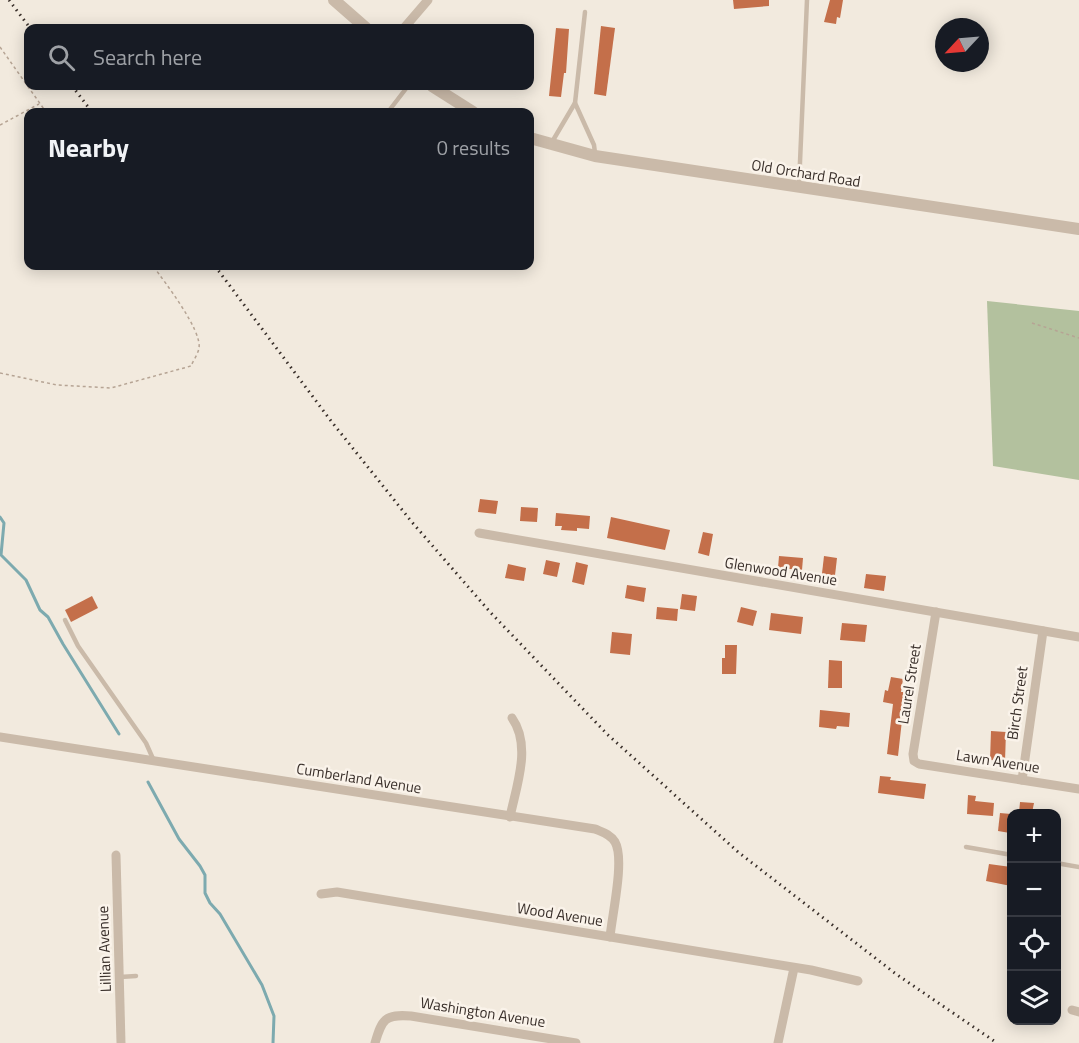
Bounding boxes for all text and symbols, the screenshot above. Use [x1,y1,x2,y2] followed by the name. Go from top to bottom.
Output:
[935,18,989,72] north arrow
[24,24,534,90] search box
[93,40,202,74] text: Search here
[45,41,78,74] icon: search
[48,128,129,167] text: Nearby
[437,132,510,163] text: 0 results
[750,153,862,193] street label: Old Orchard Road
[723,551,839,591] street label: Glenwood Avenue
[891,642,927,726] street label: Laurel Street
[1000,664,1034,741] street label: Birch Street
[955,743,1041,779] street label: Lawn Avenue
[295,757,423,799] street label: Cumberland Avenue
[1007,809,1061,1025] map controls
[1007,809,1061,863] button: +
[1007,863,1061,917] button: −
[515,896,605,932] street label: Wood Avenue
[91,905,117,993] street label: Lillian Avenue
[1007,917,1061,971] button: locate
[1007,971,1061,1025] button: layers
[419,991,547,1033] street label: Washington Avenue

